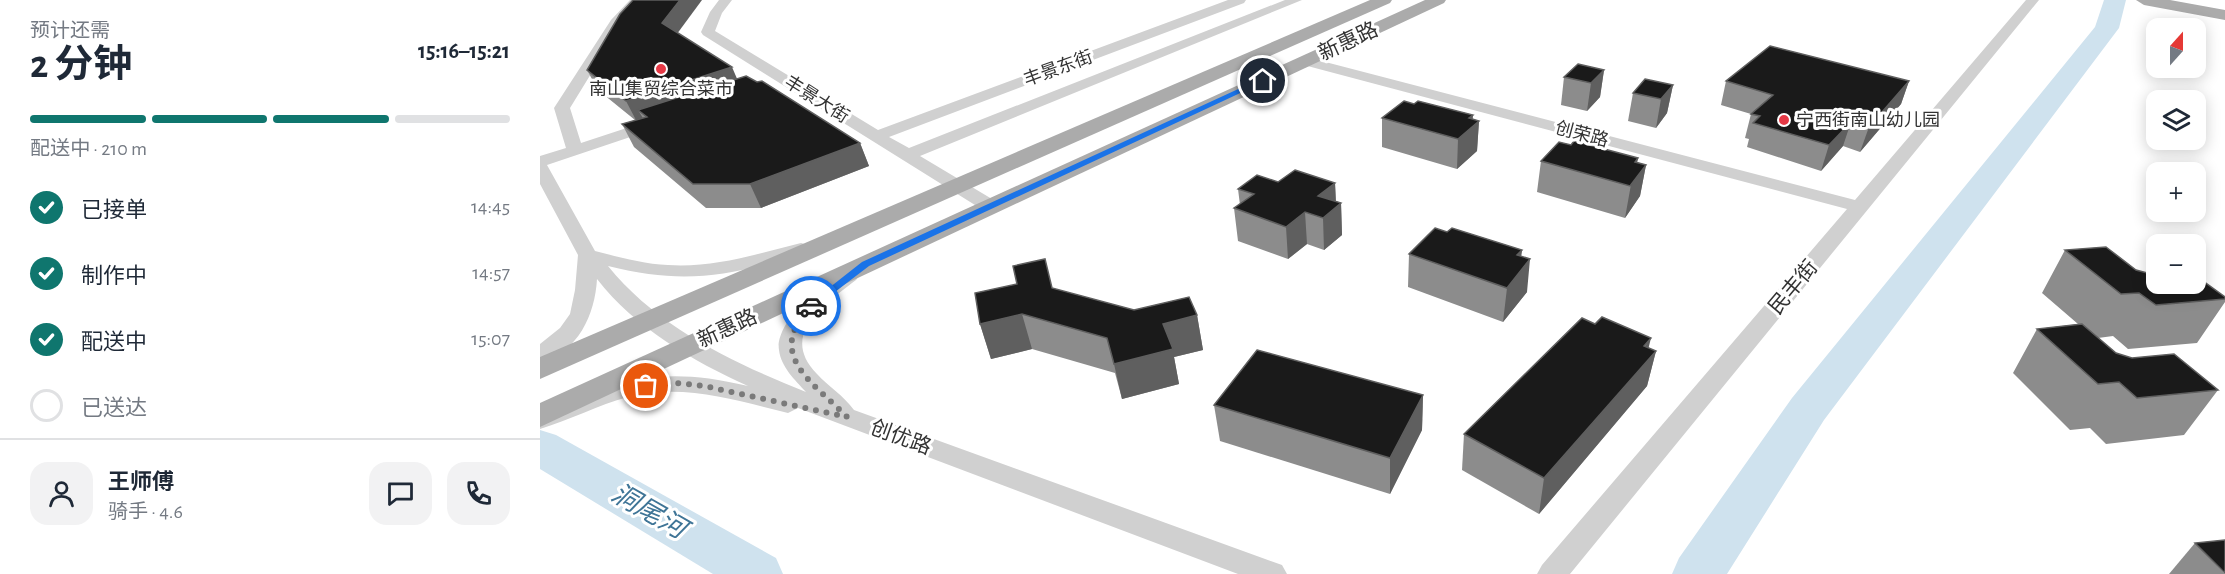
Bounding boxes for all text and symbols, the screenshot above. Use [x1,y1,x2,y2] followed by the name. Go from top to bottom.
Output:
[1315,18,1381,64] street label: 新惠路
[2146,18,2206,78] north arrow
[2146,18,2206,294] map controls
[30,21,110,41] text: 预计还需
[418,40,510,62] text: 15:16–15:21
[30,46,132,85] text: 2 分钟
[1021,46,1095,90] street label: 丰景东街
[1237,55,1288,106] pin
[654,62,668,76] marker: 南山集贸综合菜市
[1246,64,1279,97] icon: home
[781,71,853,127] street label: 丰景大街
[589,79,733,99] place label: 南山集贸综合菜市
[2146,90,2206,150] button: layers
[1796,110,1940,130] place label: 宁西街南山幼儿园
[1777,113,1791,127] marker: 宁西街南山幼儿园
[1553,117,1611,151] street label: 创荣路
[30,139,147,159] text: 配送中 · 210 m
[2146,162,2206,222] button: +
[30,191,63,224] icon: check
[471,197,510,217] text: 14:45
[81,199,147,221] text: 已接单
[2146,234,2206,294] button: −
[1764,256,1822,318] street label: 民丰街
[30,257,63,290] icon: check
[472,263,510,283] text: 14:57
[81,265,147,287] text: 制作中
[781,276,841,336] courier
[795,290,828,323] icon: car
[694,305,760,351] street label: 新惠路
[30,323,63,356] icon: check
[471,329,510,349] text: 15:07
[81,331,147,353] text: 配送中
[620,360,671,411] pin
[629,369,662,402] icon: bag
[81,397,147,419] text: 已送达
[868,416,934,458] street label: 创优路
[30,462,93,525] button: person
[369,462,432,525] button: chat
[447,462,510,525] button: phone
[108,471,174,493] text: 王师傅
[607,479,695,546] water label: 洞尾河
[108,502,183,522] text: 骑手 · 4.6

